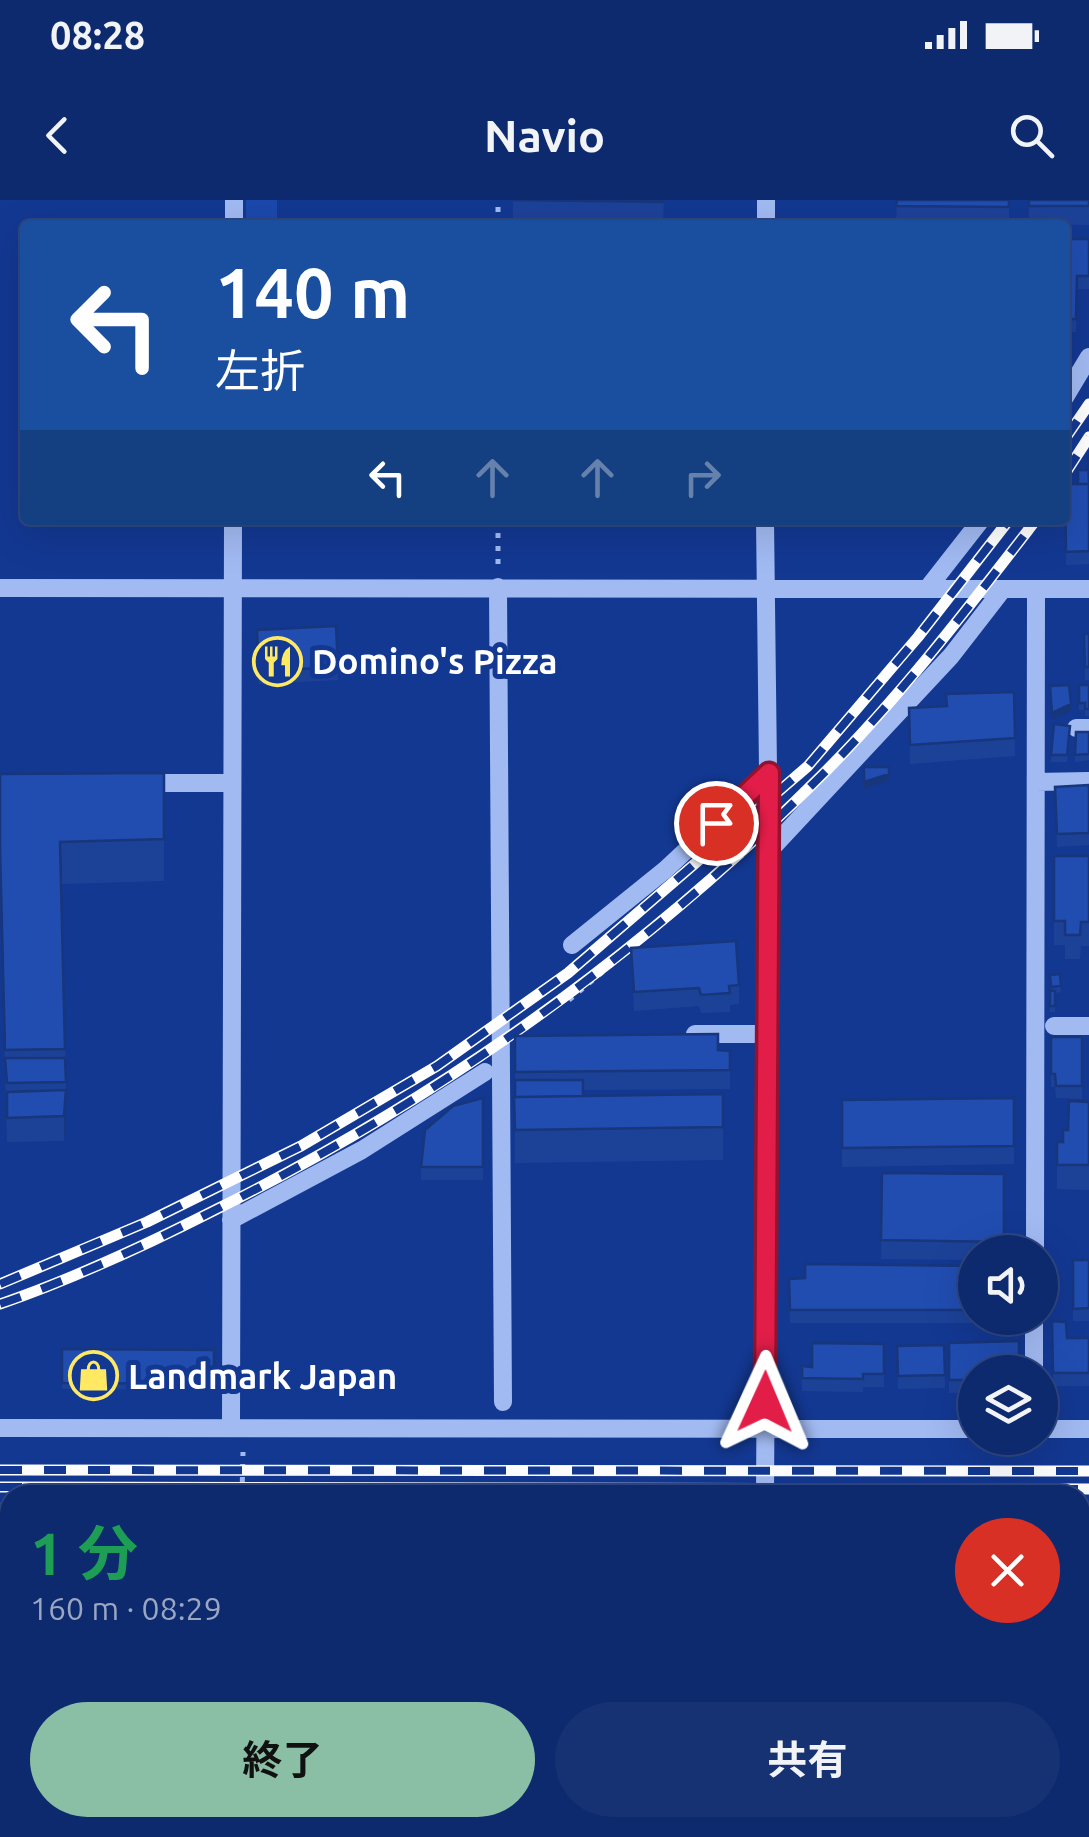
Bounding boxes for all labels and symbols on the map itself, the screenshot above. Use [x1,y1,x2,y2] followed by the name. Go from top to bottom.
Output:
[251,635,303,687] restaurant icon: Domino's Pizza
[312,641,558,681] place label: Domino's Pizza
[674,781,759,866] pin
[67,1350,119,1402] shop icon: Landmark Japan
[713,1350,817,1454] position arrow
[128,1356,397,1396] place label: Landmark Japan

